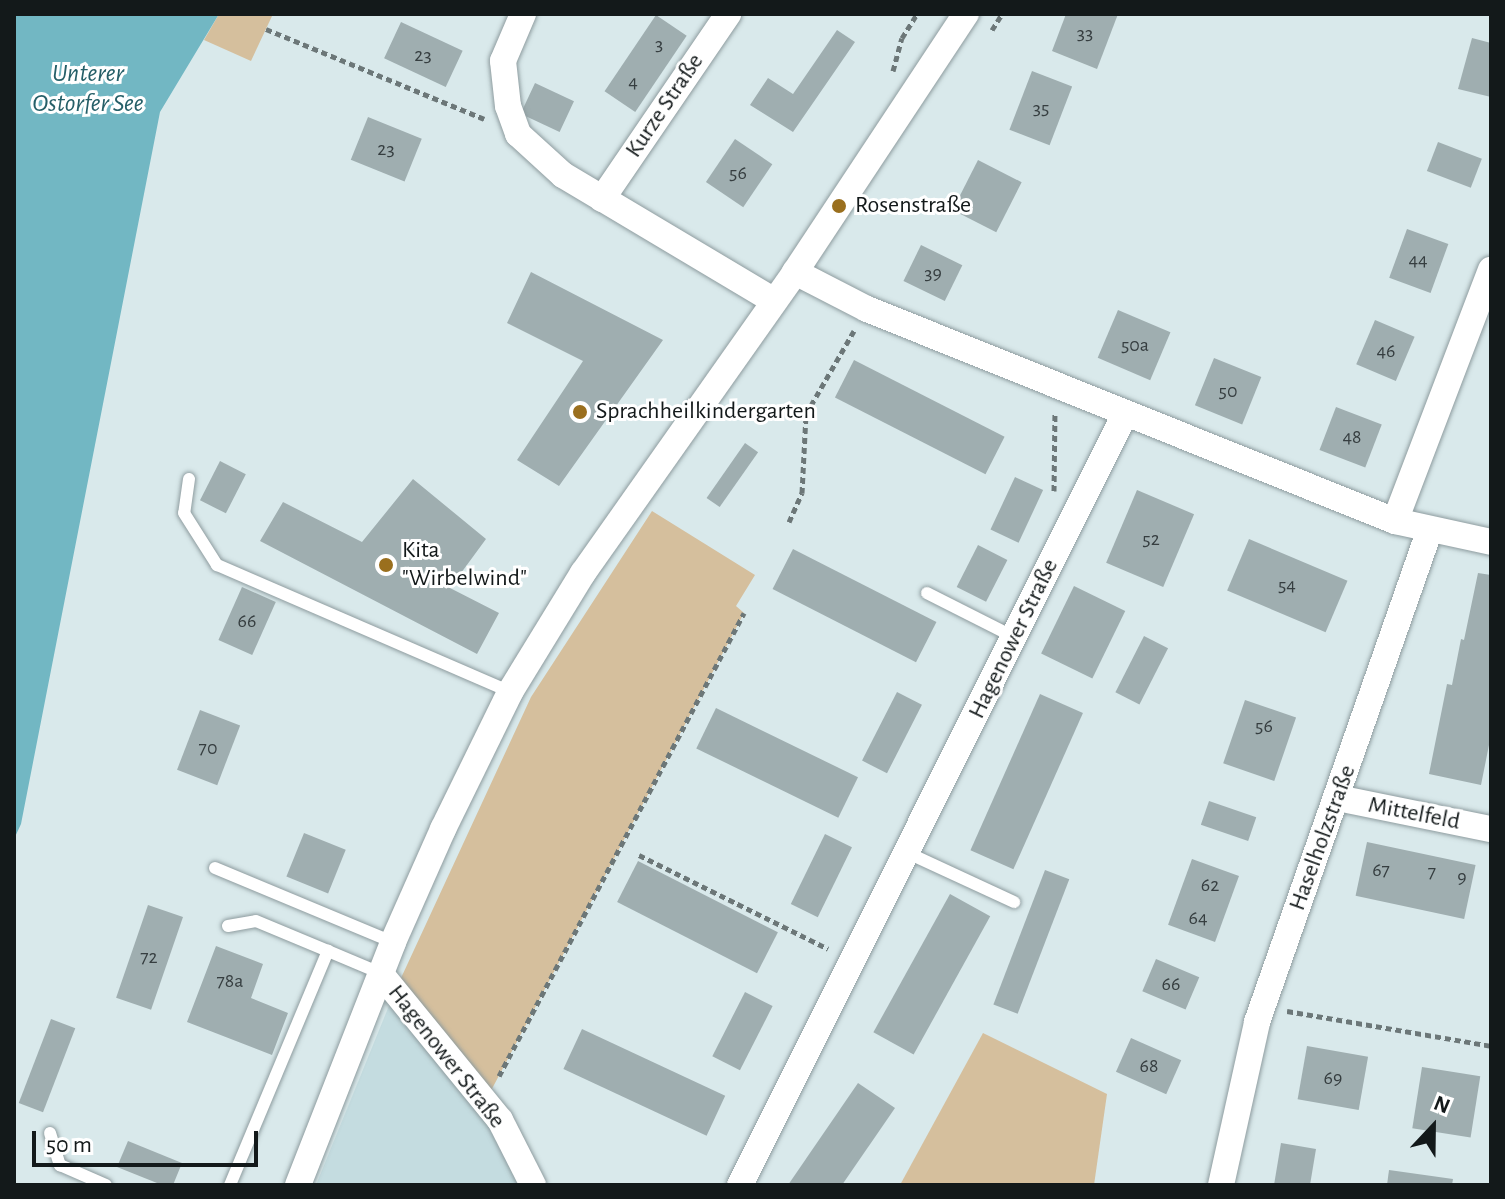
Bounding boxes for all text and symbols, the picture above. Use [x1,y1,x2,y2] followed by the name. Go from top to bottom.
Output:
[1077,21,1093,45] house number: 33
[655,32,663,56] house number: 3
[414,43,432,67] house number: 23
[620,49,710,163] street label: Kurze Straße
[32,58,144,120] water label: Unterer Ostorfer See
[628,70,638,94] house number: 4
[1033,96,1049,120] house number: 35
[377,137,395,161] house number: 23
[729,161,747,185] house number: 56
[855,192,971,220] place label: Rosenstraße
[830,197,848,215] marker: Rosenstraße
[1408,248,1428,272] house number: 44
[924,261,942,285] house number: 39
[1121,333,1149,357] house number: 50a
[1376,339,1396,363] house number: 46
[1219,379,1237,403] house number: 50
[596,398,816,426] place label: Sprachheilkindergarten
[571,403,589,421] marker: Sprachheilkindergarten
[1342,425,1362,449] house number: 48
[1142,527,1160,551] house number: 52
[402,537,527,593] place label: Kita "Wirbelwind"
[963,554,1065,724] street label: Hagenower Straße
[377,556,395,574] marker: Kita "Wirbelwind"
[1278,573,1296,597] house number: 54
[238,609,256,633] house number: 66
[1255,714,1273,738] house number: 56
[199,736,217,760] house number: 70
[1283,761,1363,915] street label: Haselholzstraße
[1366,791,1462,837] street label: Mittelfeld
[1372,858,1390,882] house number: 67
[1428,860,1436,884] house number: 7
[1457,865,1467,889] house number: 9
[1201,873,1219,897] house number: 62
[1188,906,1208,930] house number: 64
[140,945,158,969] house number: 72
[216,969,244,993] house number: 78a
[1162,972,1180,996] house number: 66
[381,980,511,1134] street label: Hagenower Straße
[1140,1054,1158,1078] house number: 68
[1324,1066,1342,1090] house number: 69
[1393,1087,1473,1167] north arrow
[1431,1092,1453,1118] text: N
[36,1115,262,1165] scale bar
[46,1133,92,1157] text: 50 m

